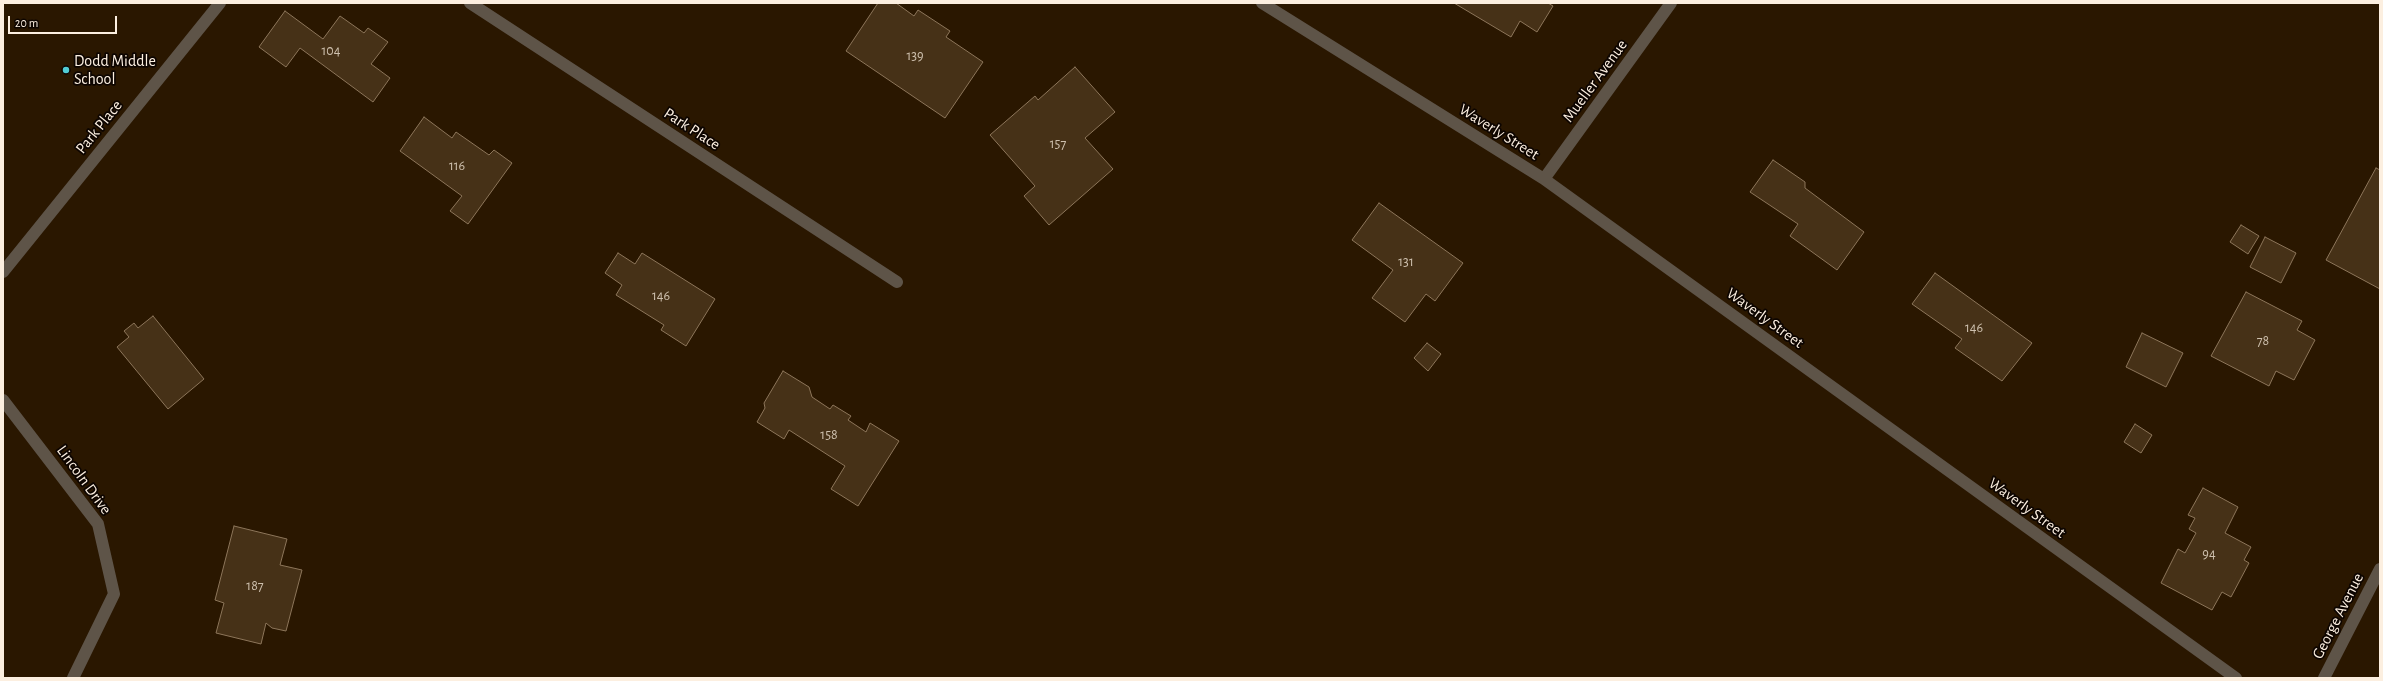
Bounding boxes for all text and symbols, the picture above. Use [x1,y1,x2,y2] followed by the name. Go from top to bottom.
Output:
[10,8,119,34] scale bar
[15,17,38,29] text: 20 m
[1559,36,1631,126] street label: Mueller Avenue
[322,43,340,59] house number: 104
[906,48,924,64] house number: 139
[74,51,156,89] place label: Dodd Middle School
[61,65,71,75] marker: Dodd Middle School
[72,96,126,158] street label: Park Place
[1455,100,1543,164] street label: Waverly Street
[660,104,724,154] street label: Park Place
[1050,136,1066,152] house number: 157
[449,158,465,174] house number: 116
[1398,254,1414,270] house number: 131
[1723,284,1807,352] street label: Waverly Street
[652,288,670,304] house number: 146
[1965,320,1983,336] house number: 146
[2257,333,2269,349] house number: 78
[820,427,838,443] house number: 158
[52,442,116,518] street label: Lincoln Drive
[1985,474,2069,542] street label: Waverly Street
[2202,546,2216,562] house number: 94
[2308,570,2368,662] street label: George Avenue
[246,578,264,594] house number: 187

